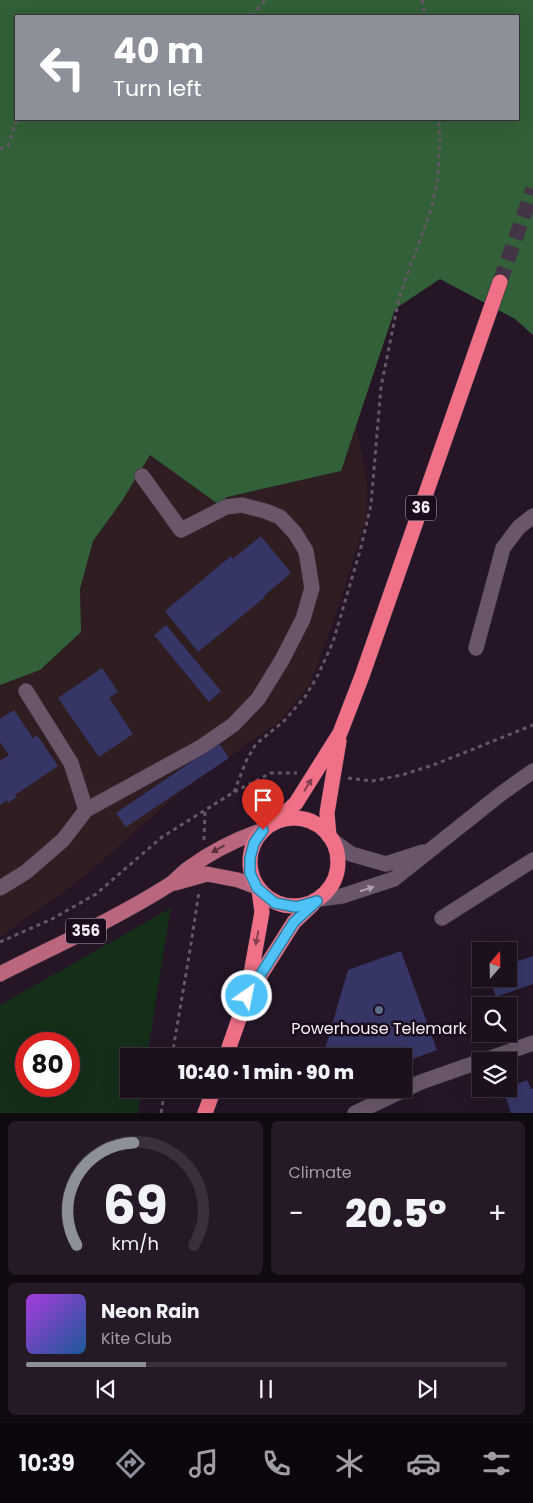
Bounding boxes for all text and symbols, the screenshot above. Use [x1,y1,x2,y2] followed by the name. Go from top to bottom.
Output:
[113,26,204,75] text: 40 m
[30,35,95,100] icon: left
[113,73,201,104] text: Turn left
[406,496,436,520] road number: 36
[303,778,312,791] one-way arrow
[242,779,284,830] pin
[249,786,277,814] icon: arrive
[211,845,226,853] one-way arrow
[359,884,374,892] one-way arrow
[66,918,106,944] road number: 356
[253,930,261,946] one-way arrow
[472,942,518,988] north arrow
[472,942,517,1097] map controls
[220,969,272,1021] position arrow
[472,997,517,1042] button: search
[373,1004,385,1016] marker: Powerhouse Telemark
[291,1017,468,1040] place label: Powerhouse Telemark
[15,1032,80,1097] speed limit sign: 80
[472,1052,517,1097] button: layers
[178,1059,354,1086] text: 10:40 · 1 min · 90 m
[289,1161,352,1184] text: Climate
[103,1169,168,1242] text: 69
[345,1187,446,1240] text: 20.5°
[289,1194,304,1233] text: −
[488,1194,507,1233] text: +
[111,1231,159,1256] text: km/h
[101,1298,200,1325] text: Neon Rain
[101,1327,172,1350] text: Kite Club
[92,1375,120,1403] icon: previous
[252,1375,280,1403] icon: pause
[413,1375,441,1403] icon: next
[113,1446,148,1481] icon: directions
[186,1446,221,1481] icon: music
[259,1446,294,1481] icon: phone
[332,1446,367,1481] icon: climate
[406,1446,441,1481] icon: car
[479,1446,514,1481] icon: filters
[19,1448,75,1479] text: 10:39

